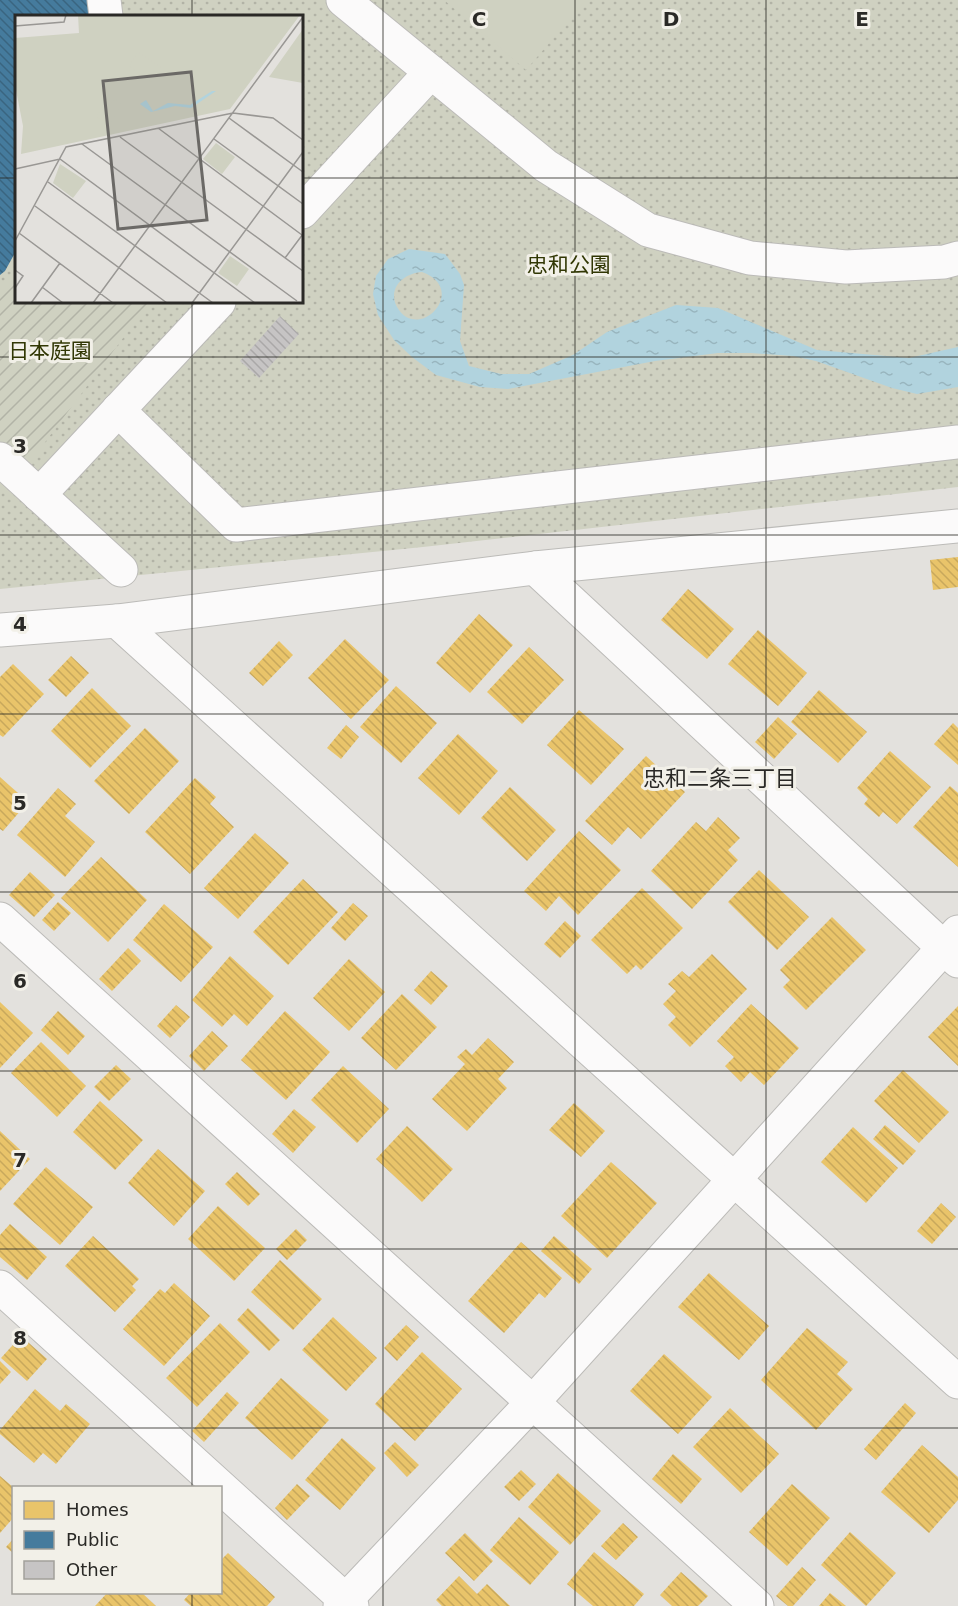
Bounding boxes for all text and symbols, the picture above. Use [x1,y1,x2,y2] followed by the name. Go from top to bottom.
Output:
[472,7,486,31] text: C
[663,7,679,31] text: D
[855,7,869,31] text: E
[15,15,303,303] inset map
[527,253,611,277] park label: 忠和公園
[8,339,92,363] park label: 日本庭園
[13,434,27,458] text: 3
[13,612,27,636] text: 4
[643,766,797,791] district label: 忠和二条三丁目
[13,791,27,815] text: 5
[13,969,27,993] text: 6
[13,1148,27,1172] text: 7
[13,1326,27,1350] text: 8
[12,1486,222,1594] legend
[66,1499,129,1520] text: Homes
[66,1529,119,1550] text: Public
[66,1559,118,1580] text: Other

